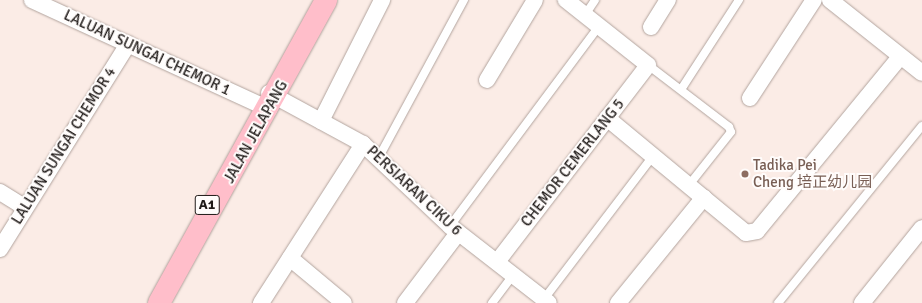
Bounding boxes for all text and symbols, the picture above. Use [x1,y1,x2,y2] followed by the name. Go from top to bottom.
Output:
[61,6,233,100] street label: LALUAN SUNGAI CHEMOR 1
[8,64,120,228] street label: LALUAN SUNGAI CHEMOR 4
[220,78,292,186] street label: JALAN JELAPANG
[518,96,628,230] street label: CHEMOR CEMERLANG 5
[363,142,465,240] street label: PERSIARAN CIKU 6
[753,156,872,191] place label: Tadika Pei Cheng 培正幼儿园
[740,169,750,179] marker: Tadika Pei Cheng 培正幼儿园
[194,193,220,217] road number: A1

